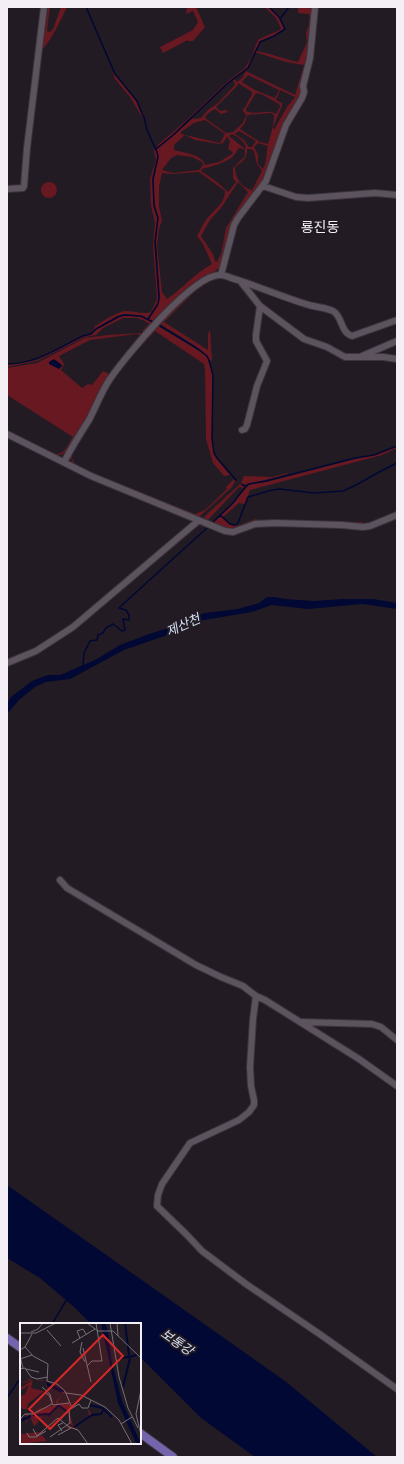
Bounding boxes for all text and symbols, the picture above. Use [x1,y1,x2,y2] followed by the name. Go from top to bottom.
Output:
[301,219,339,235] district label: 룡진동
[164,610,203,639] water label: 제산천
[20,1323,141,1444] inset map
[158,1326,198,1360] water label: 보통강

